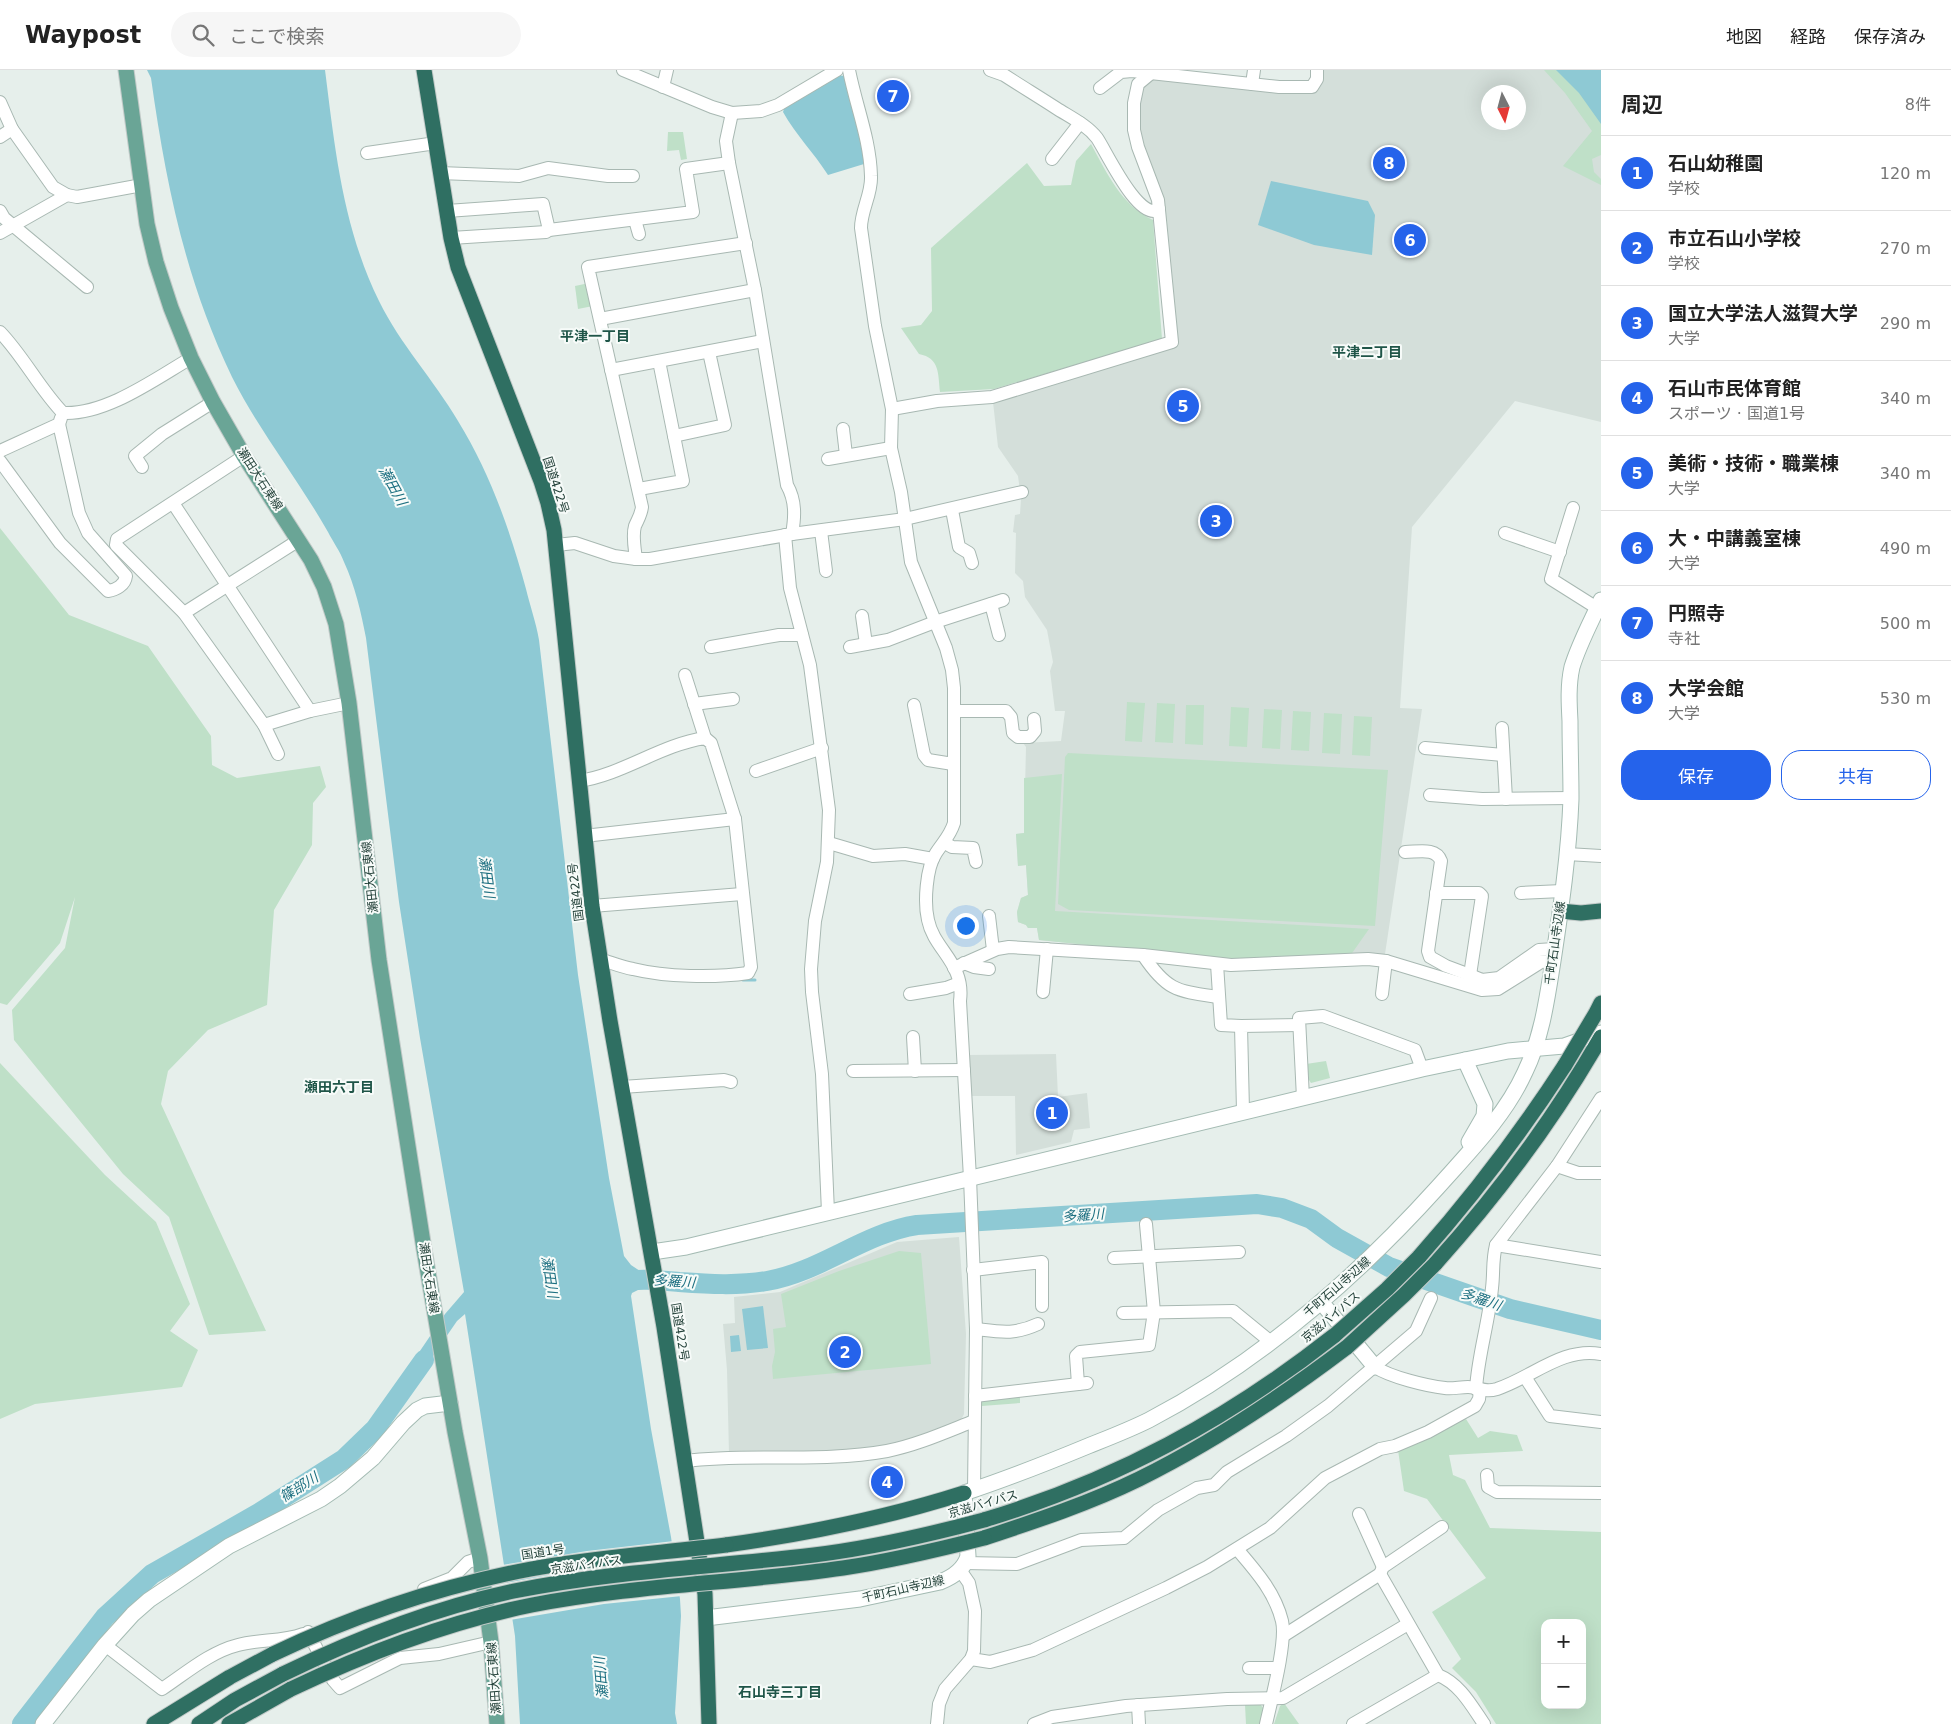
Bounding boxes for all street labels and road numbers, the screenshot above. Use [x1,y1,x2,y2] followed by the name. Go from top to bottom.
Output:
[235,445,285,513] street label: 瀬田大石東線
[540,455,572,515] street label: 国道422号
[359,840,381,914] street label: 瀬田大石東線
[565,862,587,922] street label: 国道422号
[1542,900,1568,986] street label: 千町石山寺辺線
[416,1241,442,1315] street label: 瀬田大石東線
[1301,1254,1373,1320] street label: 千町石山寺辺線
[1299,1289,1363,1345] street label: 京滋バイパス
[668,1302,692,1362] street label: 国道422号
[947,1487,1019,1521] street label: 京滋バイパス
[520,1542,566,1562] street label: 国道1号
[549,1553,623,1577] street label: 京滋バイパス
[860,1573,946,1605] street label: 千町石山寺辺線
[485,1642,503,1714] street label: 瀬田大石東線

